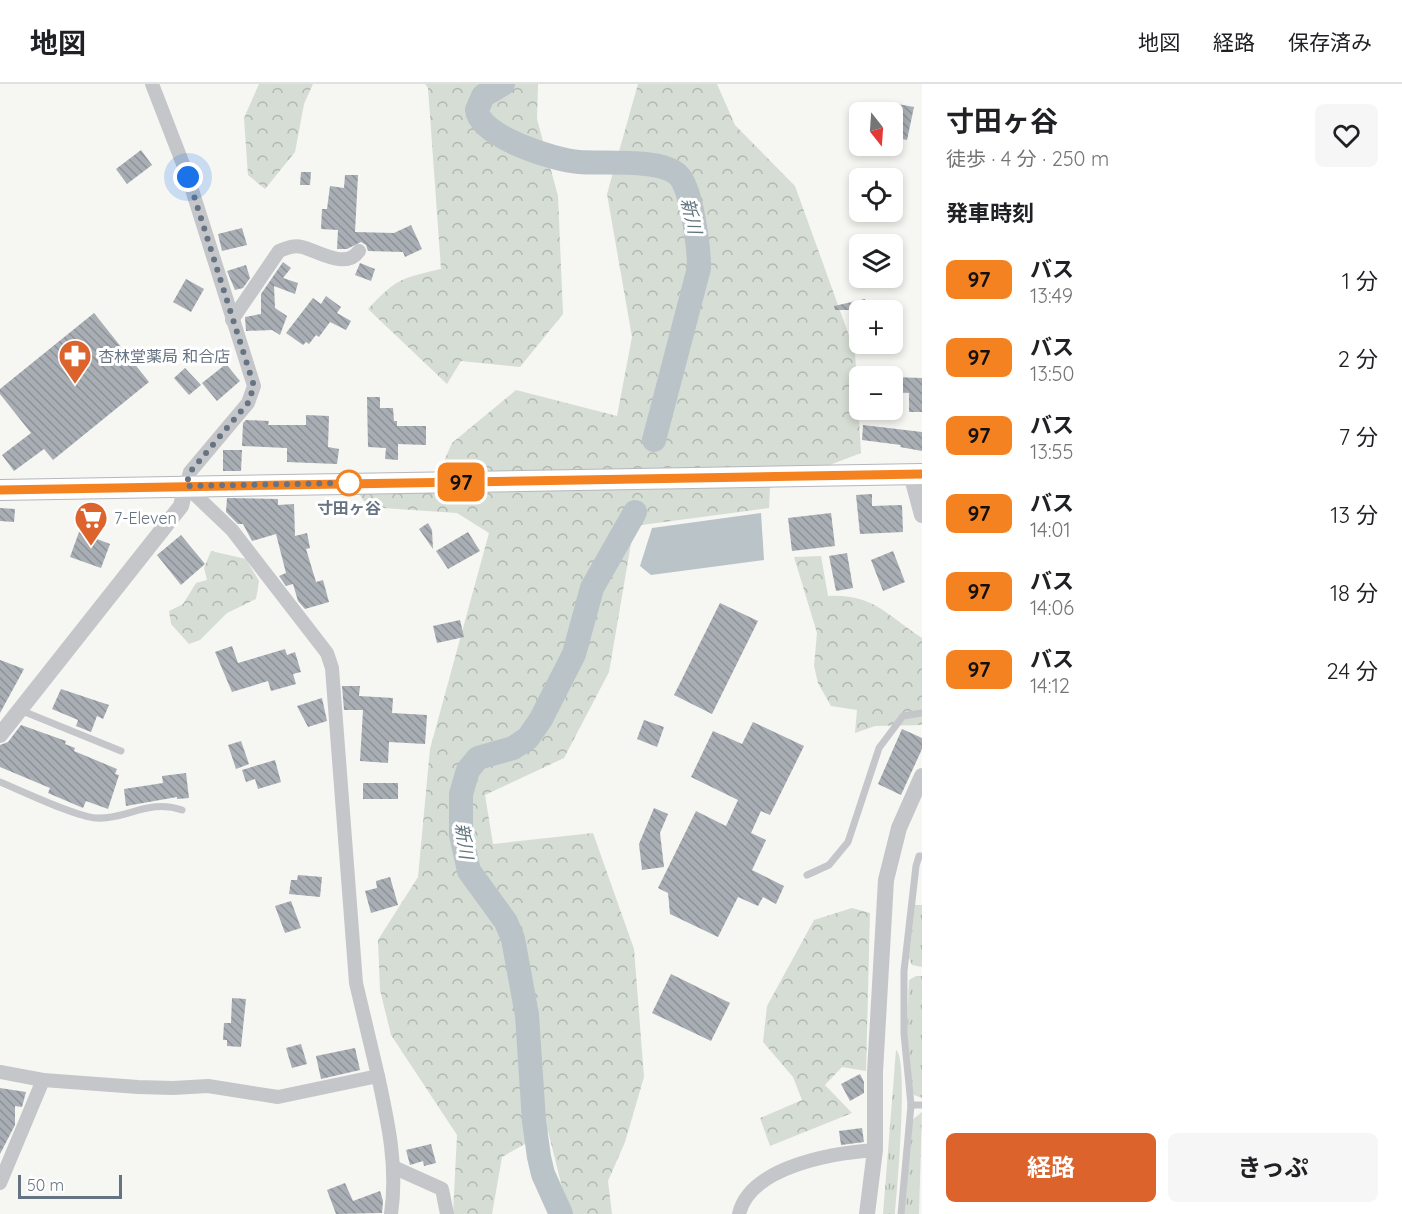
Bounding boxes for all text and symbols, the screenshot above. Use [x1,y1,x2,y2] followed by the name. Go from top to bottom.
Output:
[30,25,86,60] text: 地図
[1138,29,1180,55] text: 地図
[1213,29,1255,55] text: 経路
[1288,29,1372,55] text: 保存済み
[849,102,903,156] north arrow
[849,102,903,420] map controls
[946,103,1058,138] text: 寸田ヶ谷
[1315,104,1378,167] button: heart
[946,146,1109,171] text: 徒歩 · 4 分 · 250 m
[173,162,203,192] your location
[849,168,903,222] button: locate
[676,196,707,238] water label: 新川
[946,199,1034,227] text: 発車時刻
[849,234,903,288] button: layers
[1030,255,1074,283] text: バス
[968,266,990,292] text: 97
[1342,267,1378,295] text: 1 分
[1030,283,1073,308] text: 13:49
[849,300,903,354] button: +
[1030,333,1074,361] text: バス
[57,338,93,385] pharmacy icon: 杏林堂薬局 和合店
[968,344,990,370] text: 97
[1338,345,1378,373] text: 2 分
[98,346,230,366] place label: 杏林堂薬局 和合店
[1030,361,1074,386] text: 13:50
[849,366,903,420] button: −
[1030,411,1074,439] text: バス
[968,422,990,448] text: 97
[1339,423,1378,451] text: 7 分
[1030,439,1073,464] text: 13:55
[434,462,488,502] line badge: 97
[450,469,472,495] text: 97
[336,470,362,496] marker: 寸田ヶ谷
[1030,489,1074,517] text: バス
[317,498,381,518] place label: 寸田ヶ谷
[73,500,109,547] supermarket icon: 7-Eleven
[968,500,990,526] text: 97
[1330,501,1378,529] text: 13 分
[114,508,177,528] place label: 7-Eleven
[1030,517,1071,542] text: 14:01
[1030,567,1074,595] text: バス
[968,578,990,604] text: 97
[1330,579,1378,607] text: 18 分
[1030,595,1074,620] text: 14:06
[1030,645,1074,673] text: バス
[968,656,990,682] text: 97
[1327,657,1378,685] text: 24 分
[1030,673,1070,698] text: 14:12
[451,822,479,862] water label: 新川
[946,1133,1156,1202] button: 経路
[1168,1133,1378,1202] button: きっぷ
[18,1172,122,1200] scale bar
[27,1175,64,1195] text: 50 m

